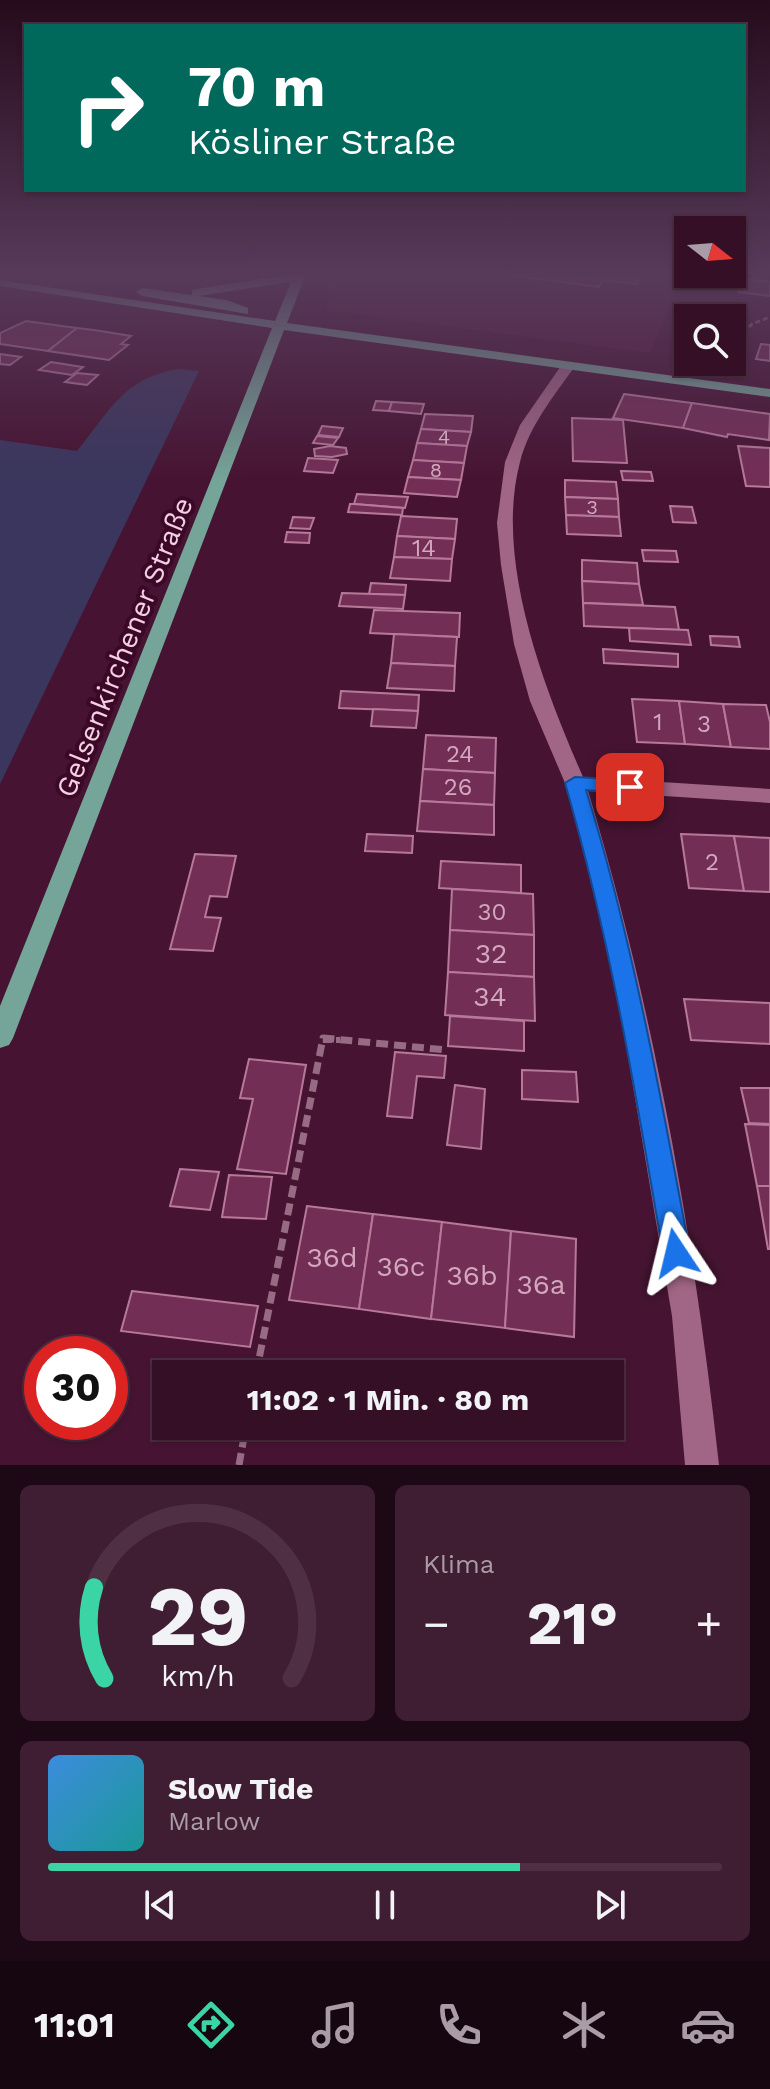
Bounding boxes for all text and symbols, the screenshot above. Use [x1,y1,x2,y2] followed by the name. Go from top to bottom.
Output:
[188,54,325,120] text: 70 m
[56,56,160,160] icon: right
[188,121,456,163] text: Kösliner Straße
[674,216,746,288] north arrow
[674,216,746,376] map controls
[674,304,746,376] button: search
[438,425,450,449] house number: 4
[430,458,442,482] house number: 8
[49,492,200,802] street label: Gelsenkirchener Straße
[586,495,598,519] house number: 3
[412,534,436,562] house number: 14
[653,708,663,736] house number: 1
[697,710,711,738] house number: 3
[446,740,474,768] house number: 24
[596,753,664,821] pin
[608,765,652,809] icon: arrive
[444,773,472,801] house number: 26
[705,848,719,876] house number: 2
[478,898,506,926] house number: 30
[475,937,507,970] house number: 32
[473,980,507,1013] house number: 34
[634,1211,718,1295] position arrow
[307,1241,357,1274] house number: 36d
[376,1250,426,1283] house number: 36c
[447,1259,497,1292] house number: 36b
[516,1268,566,1301] house number: 36a
[24,1336,128,1440] speed limit sign: 30
[247,1382,529,1417] text: 11:02 · 1 Min. · 80 m
[423,1549,494,1579] text: Klima
[147,1568,248,1665] text: 29
[527,1588,618,1659] text: 21°
[423,1598,450,1650] text: −
[695,1598,722,1650] text: +
[161,1659,234,1693] text: km/h
[168,1771,313,1806] text: Slow Tide
[168,1806,260,1836] text: Marlow
[138,1883,182,1927] icon: previous
[363,1883,407,1927] icon: pause
[588,1883,632,1927] icon: next
[183,1997,239,2053] icon: directions
[307,1997,363,2053] icon: music
[431,1997,487,2053] icon: phone
[556,1997,612,2053] icon: climate
[680,1997,736,2053] icon: car
[34,2004,115,2046] text: 11:01

